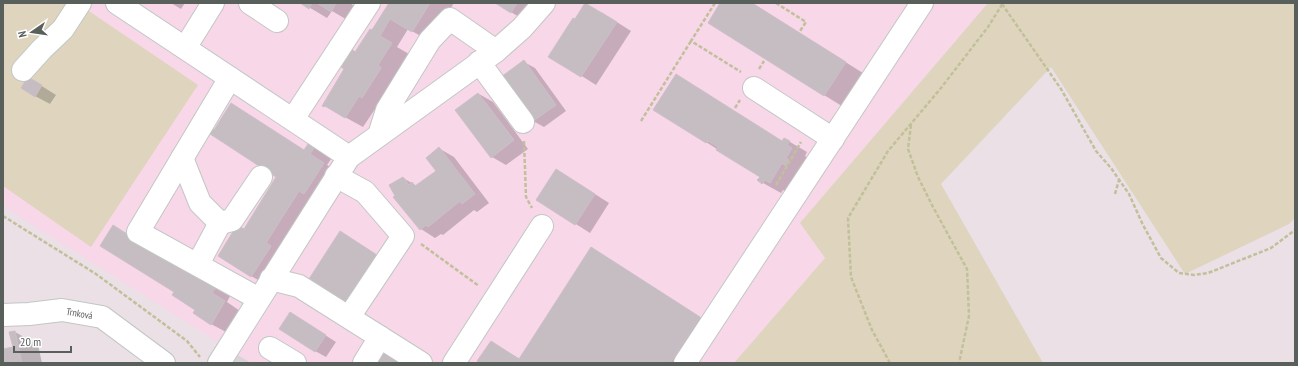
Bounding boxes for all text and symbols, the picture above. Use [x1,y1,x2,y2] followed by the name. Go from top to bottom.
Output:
[12,12,52,52] north arrow
[15,30,30,39] text: N
[65,305,94,322] street label: Trnková
[14,328,71,354] scale bar
[20,334,41,349] text: 20 m

